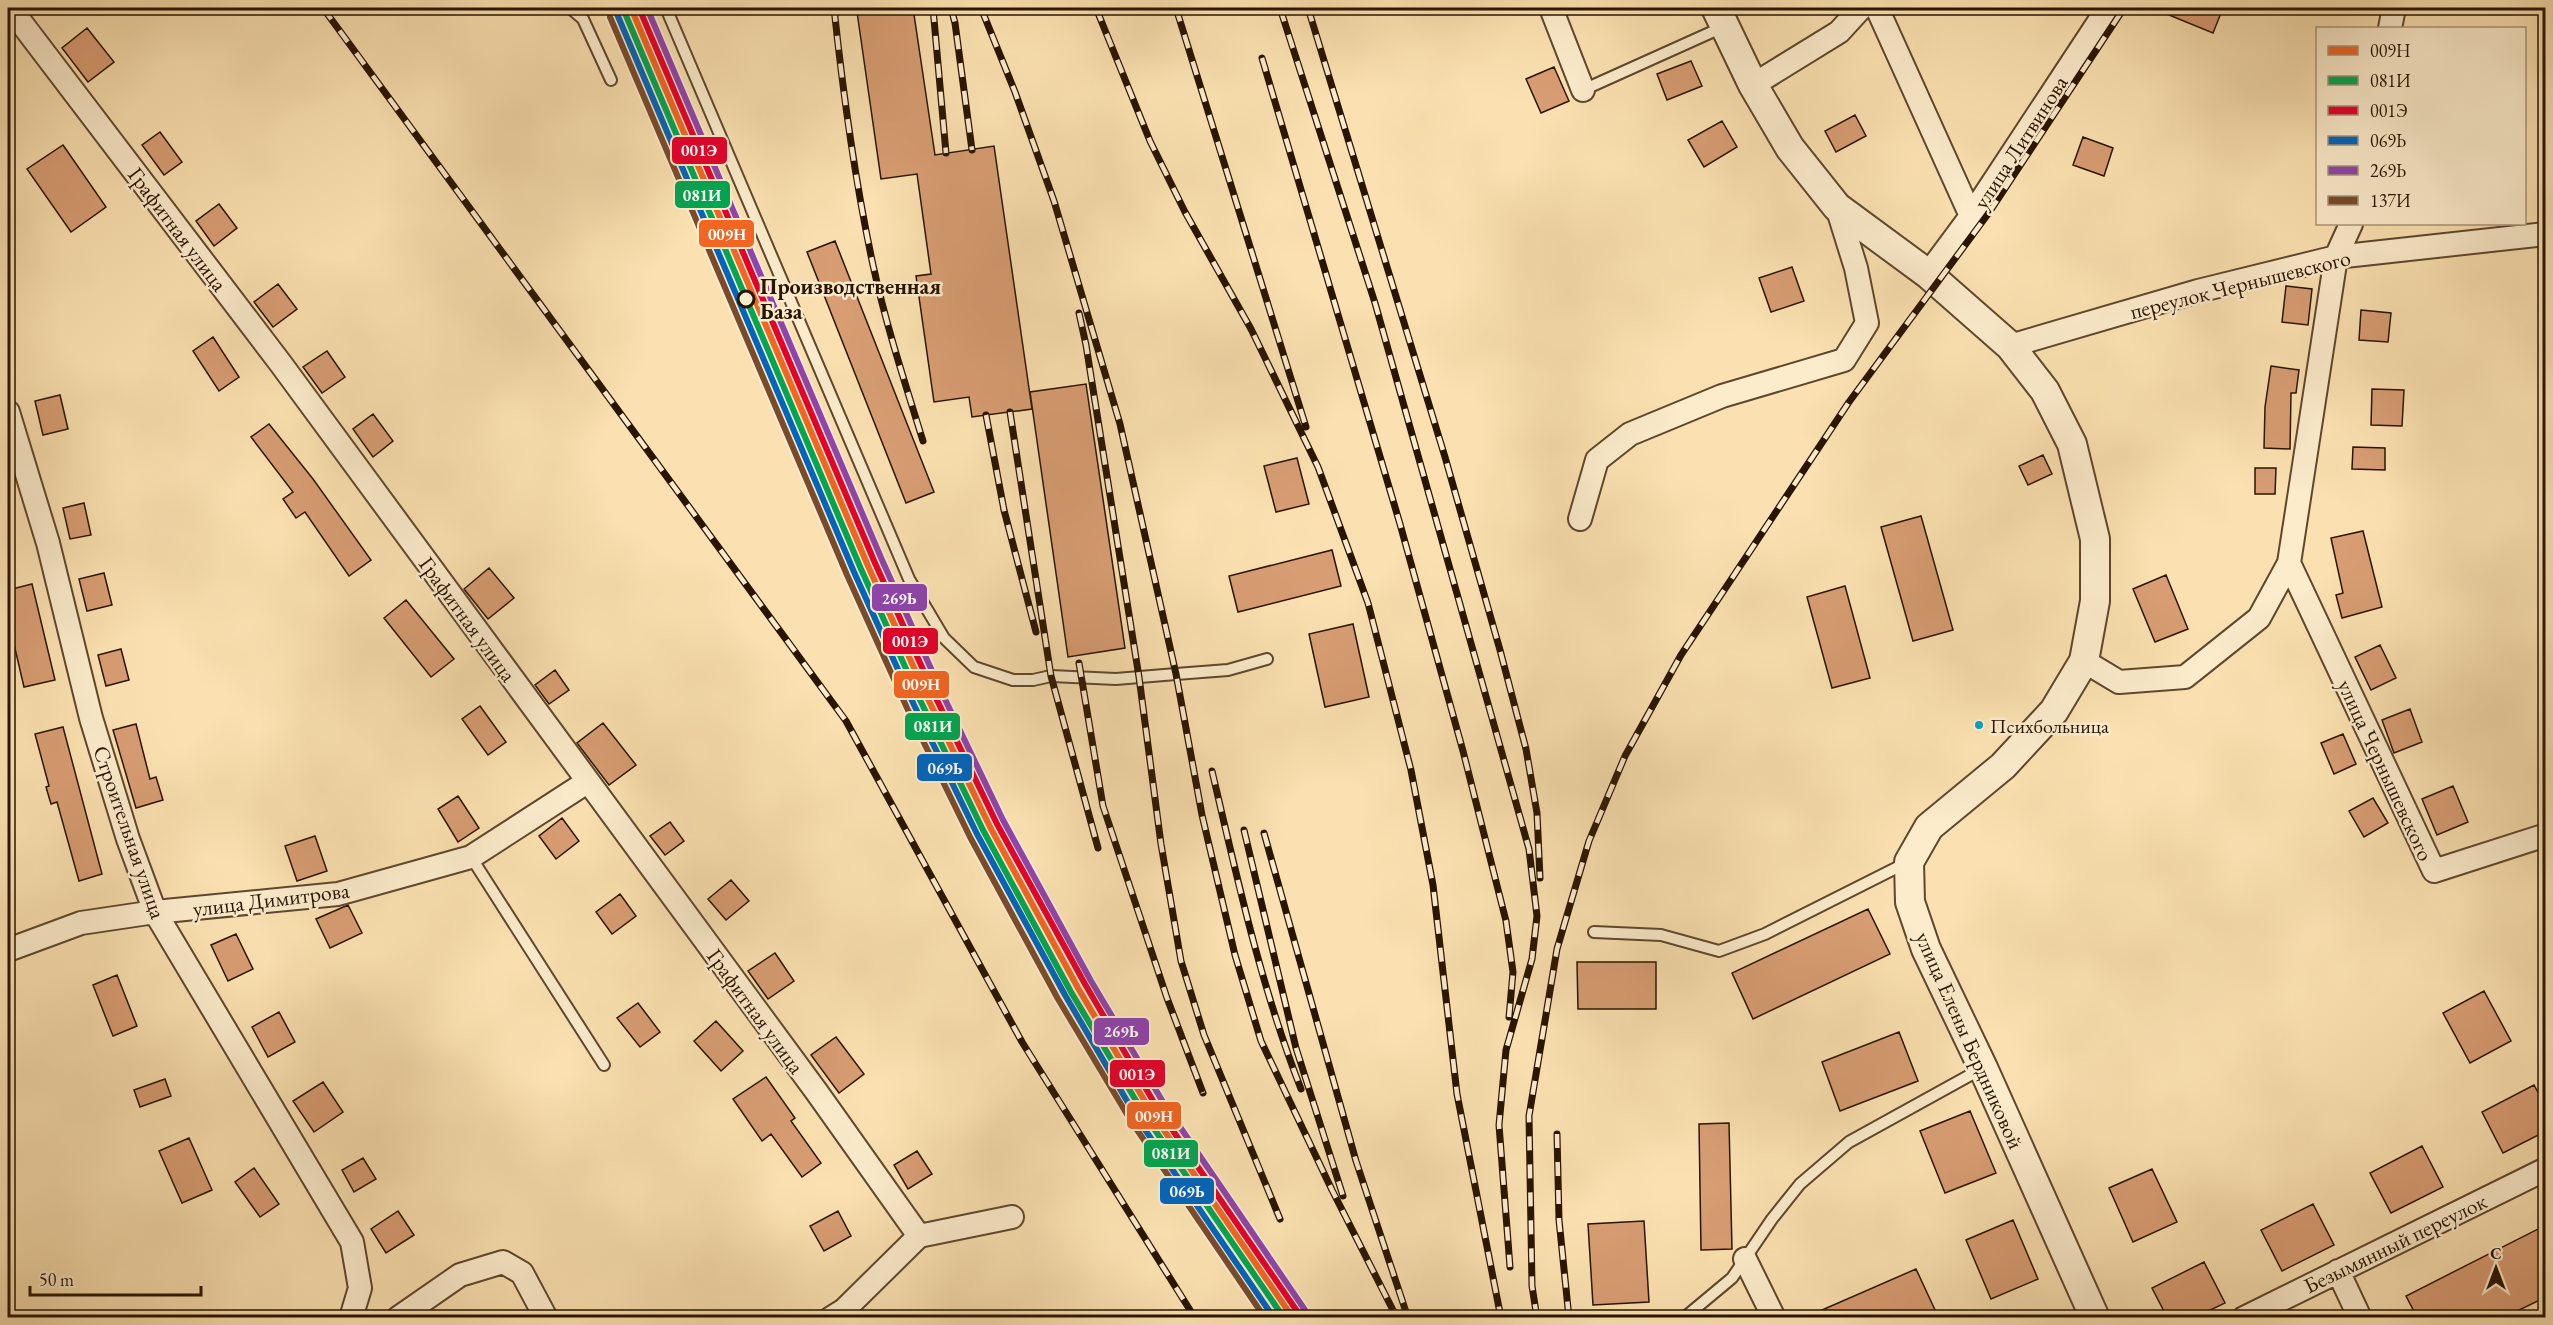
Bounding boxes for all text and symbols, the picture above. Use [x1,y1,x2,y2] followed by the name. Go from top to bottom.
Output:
[2316,27,2526,225] legend
[2370,39,2411,62] text: 009Н
[2370,69,2411,92] text: 081И
[1966,70,2074,215] street label: улица Литвинова
[2370,99,2408,122] text: 001Э
[2370,129,2406,152] text: 069Ь
[671,136,728,165] line badge: 001Э
[681,140,717,161] text: 001Э
[2370,159,2406,182] text: 269Ь
[121,161,234,297] street label: Графитная улица
[674,180,731,209] line badge: 081И
[683,185,721,206] text: 081И
[2370,189,2411,212] text: 137И
[698,219,755,248] line badge: 009Н
[708,224,746,245] text: 009Н
[2127,243,2354,326] street label: переулок Чернышевского
[760,272,941,326] place label: Производственная База
[737,290,755,308] marker: Производственная База
[412,551,523,688] street label: Графитная улица
[871,583,928,612] line badge: 269Ь
[881,588,917,609] text: 269Ь
[882,627,939,655] line badge: 001Э
[892,631,928,652] text: 001Э
[893,670,950,699] line badge: 009Н
[902,674,940,695] text: 009Н
[2331,675,2440,866] street label: улица Чернышевского
[904,712,961,741] line badge: 081И
[1990,713,2109,739] place label: Психбольница
[914,716,952,737] text: 081И
[1973,719,1985,731] marker: Психбольница
[86,742,173,923] street label: Строительная улица
[916,753,973,782] line badge: 069Ь
[927,758,963,779] text: 069Ь
[191,875,351,923] street label: улица Димитрова
[1909,927,2031,1154] street label: улица Елены Бердниковой
[700,943,811,1080] street label: Графитная улица
[1093,1017,1150,1046] line badge: 269Ь
[1103,1021,1139,1042] text: 269Ь
[1109,1059,1166,1088] line badge: 001Э
[1119,1064,1155,1085] text: 001Э
[1126,1101,1182,1130] line badge: 009Н
[1135,1106,1173,1127] text: 009Н
[1143,1139,1199,1168] line badge: 081И
[1152,1143,1190,1164] text: 081И
[1159,1177,1215,1205] line badge: 069Ь
[1169,1181,1205,1202] text: 069Ь
[2299,1186,2492,1300] street label: Безымянный переулок
[2466,1238,2526,1298] north arrow
[2490,1243,2502,1264] text: С
[30,1259,201,1297] scale bar
[39,1268,74,1291] text: 50 m

